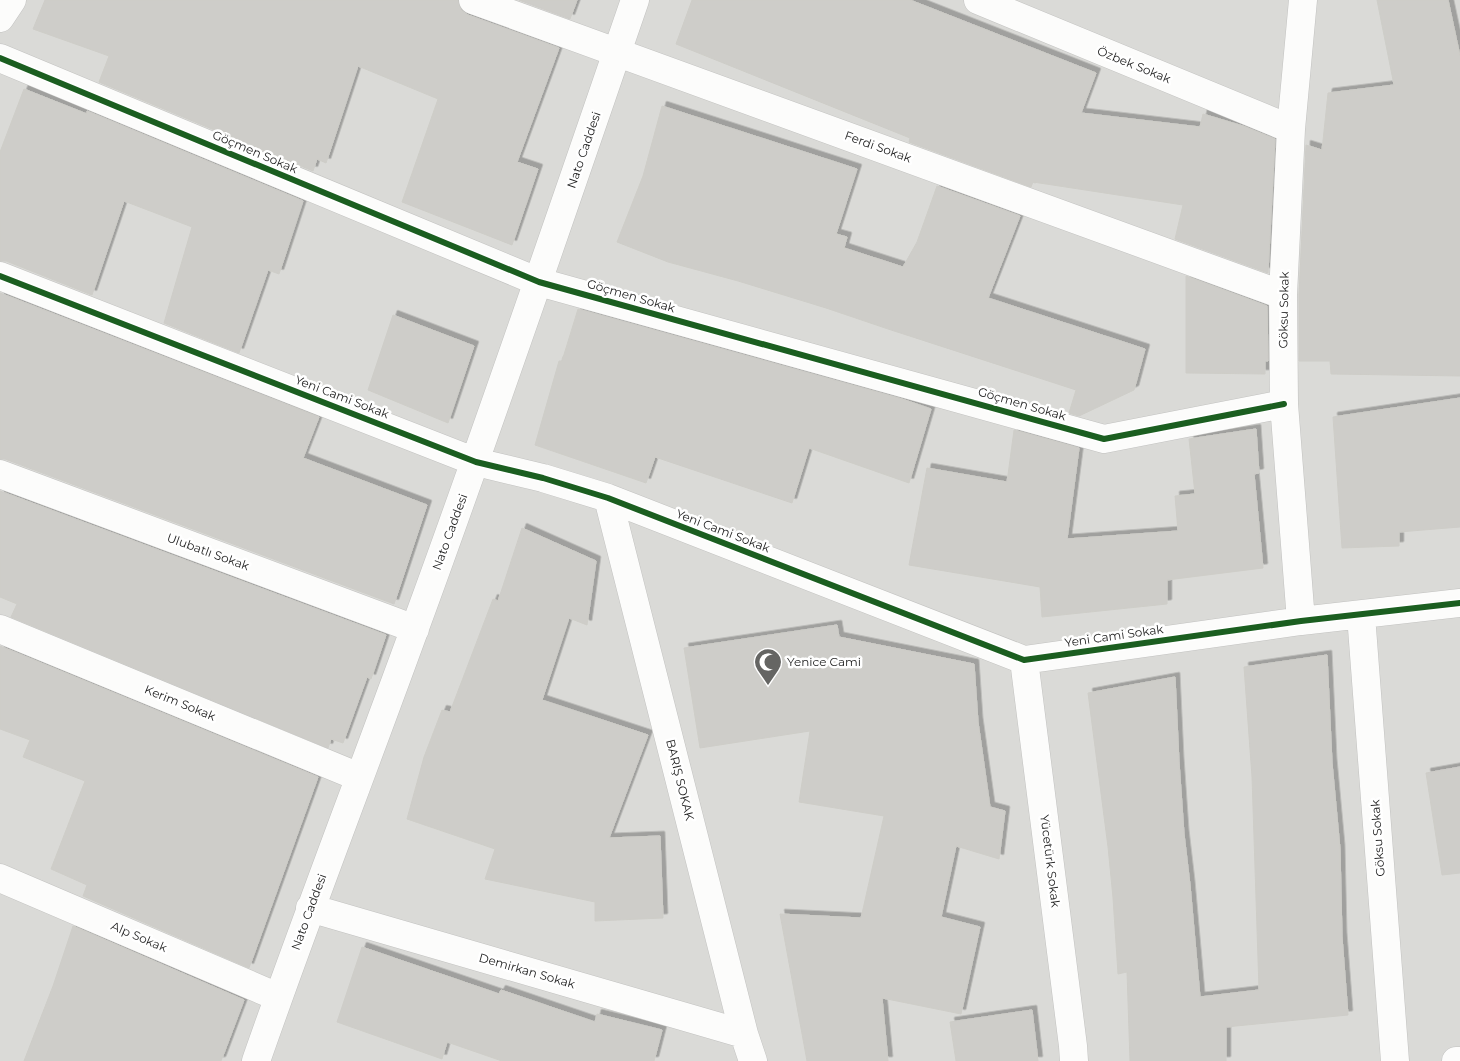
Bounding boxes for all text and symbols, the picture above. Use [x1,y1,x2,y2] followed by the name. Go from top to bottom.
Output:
[1095,43,1174,86] street label: Özbek Sokak
[563,109,604,190] street label: Nato Caddesi
[210,127,301,177] street label: Göçmen Sokak
[843,128,914,166] street label: Ferdi Sokak
[1275,271,1292,349] street label: Göksu Sokak
[585,276,678,315] street label: Göçmen Sokak
[293,372,392,422] street label: Yeni Cami Sokak
[976,384,1069,423] street label: Göçmen Sokak
[429,492,470,572] street label: Nato Caddesi
[674,506,773,556] street label: Yeni Cami Sokak
[165,530,252,574] street label: Ulubatlı Sokak
[1064,621,1165,650] street label: Yeni Cami Sokak
[753,647,783,686] mosque icon: Yenice Cami
[787,654,861,669] place label: Yenice Cami
[142,681,219,724] street label: Kerim Sokak
[663,738,698,823] street label: BARIŞ SOKAK
[1367,798,1388,877] street label: Göksu Sokak
[1037,814,1064,909] street label: Yücetürk Sokak
[288,872,329,952] street label: Nato Caddesi
[109,918,170,955] street label: Alp Sokak
[477,950,578,992] street label: Demirkan Sokak

